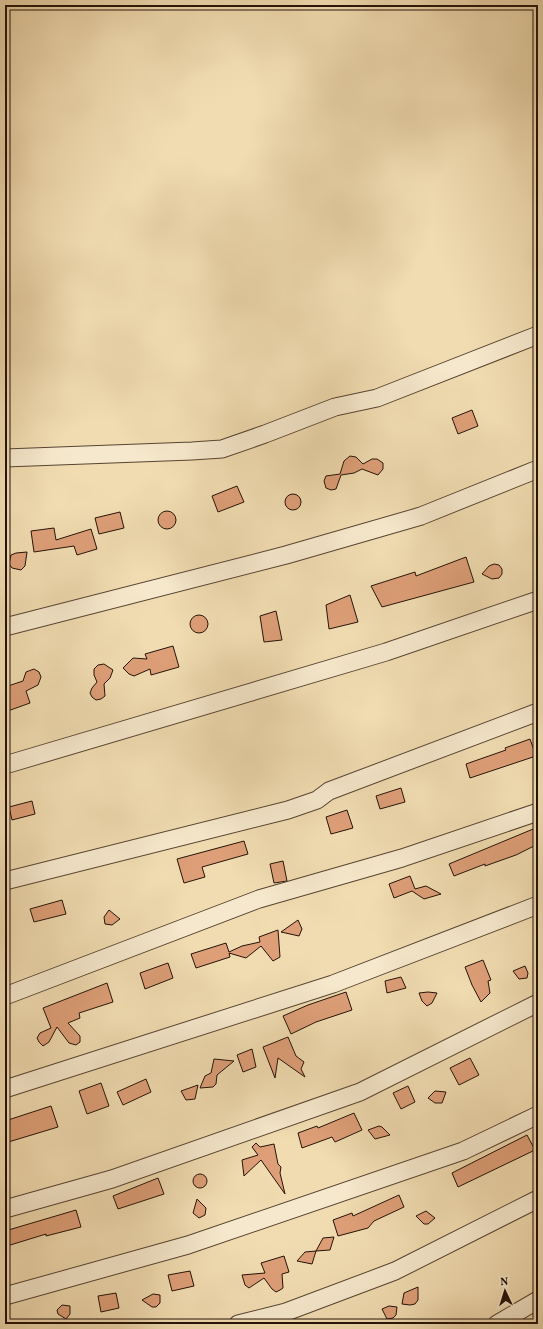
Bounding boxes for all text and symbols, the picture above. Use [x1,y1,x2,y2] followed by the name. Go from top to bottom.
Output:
[485,1271,525,1311] north arrow
[500,1275,509,1290] text: N

